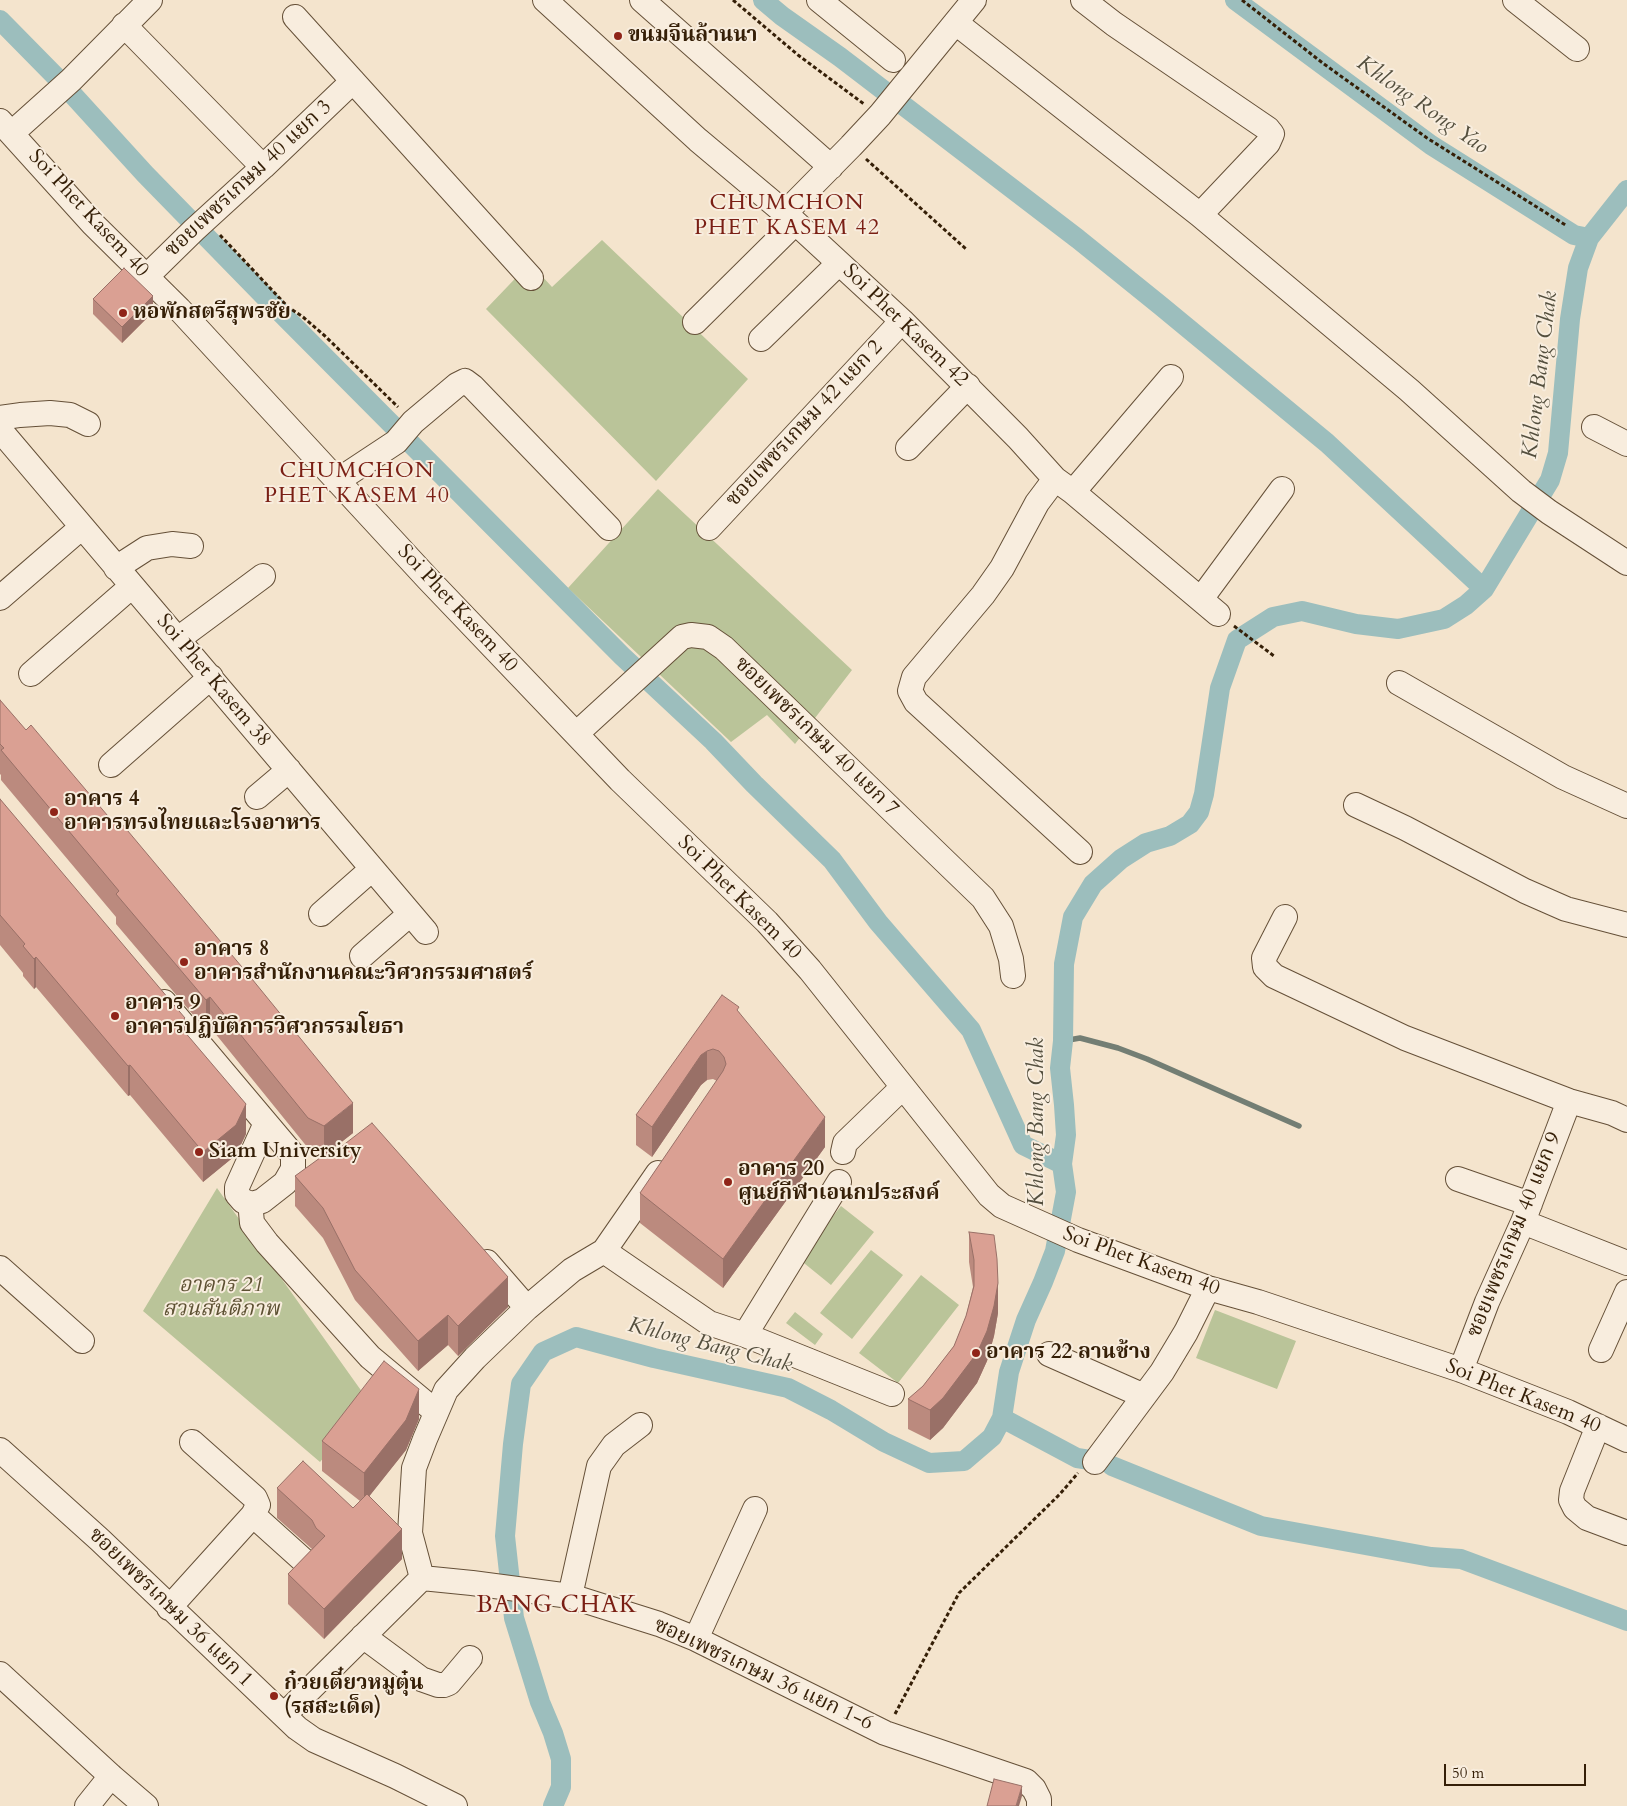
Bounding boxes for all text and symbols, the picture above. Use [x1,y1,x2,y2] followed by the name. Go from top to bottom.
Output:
[628,23,758,49] place label: ขนมจีนล้านนา
[612,30,624,42] marker: ขนมจีนล้านนา
[1351,51,1493,161] water label: Khlong Rong Yao
[160,95,338,263] street label: ซอยเพชรเกษม 40 แยก 3
[22,145,154,283] street label: Soi Phet Kasem 40
[692,191,882,242] district label: CHUMCHON PHET KASEM 42
[837,260,973,392] street label: Soi Phet Kasem 42
[1518,290,1564,460] water label: Khlong Bang Chak
[133,300,291,326] place label: หอพักสตรีสุพรชัย
[117,307,129,319] marker: หอพักสตรีสุพรชัย
[721,335,889,513] street label: ซอยเพชรเกษม 42 แยก 2
[262,459,452,511] district label: CHUMCHON PHET KASEM 40
[391,540,523,678] street label: Soi Phet Kasem 40
[150,610,276,752] street label: Soi Phet Kasem 38
[729,652,903,822] street label: ซอยเพชรเกษม 40 แยก 7
[64,787,321,837] place label: อาคาร 4 อาคารทรงไทยและโรงอาหาร
[48,806,60,818] marker: อาคาร 4 อาคารทรงไทยและโรงอาหาร
[672,831,806,965] street label: Soi Phet Kasem 40
[194,937,532,987] place label: อาคาร 8 อาคารสำนักงานคณะวิศวกรรมศาสตร์
[178,956,190,968] marker: อาคาร 8 อาคารสำนักงานคณะวิศวกรรมศาสตร์
[125,991,404,1041] place label: อาคาร 9 อาคารปฏิบัติการวิศวกรรมโยธา
[109,1010,121,1022] marker: อาคาร 9 อาคารปฏิบัติการวิศวกรรมโยธา
[1025,1038,1051,1206] water label: Khlong Bang Chak
[1462,1129,1568,1341] street label: ซอยเพชรเกษม 40 แยก 9
[209,1139,362,1165] place label: Siam University
[193,1146,205,1158] marker: Siam University
[738,1157,940,1207] place label: อาคาร 20 ศูนย์กีฬาเอนกประสงค์
[722,1176,734,1188] marker: อาคาร 20 ศูนย์กีฬาเอนกประสงค์
[1059,1222,1223,1302] street label: Soi Phet Kasem 40
[163,1273,279,1323] park label: อาคาร 21 สวนสันติภาพ
[625,1313,795,1379] water label: Khlong Bang Chak
[986,1340,1151,1366] place label: อาคาร 22 ลานช้าง
[970,1347,982,1359] marker: อาคาร 22 ลานช้าง
[1442,1354,1604,1440] street label: Soi Phet Kasem 40
[83,1523,257,1693] street label: ซอยเพชรเกษม 36 แยก 1
[475,1592,639,1620] district label: BANG CHAK
[649,1613,877,1737] street label: ซอยเพชรเกษม 36 แยก 1-6
[284,1671,424,1721] place label: ก๋วยเตี๋ยวหมูตุ๋น (รสสะเด็ด)
[268,1690,280,1702] marker: ก๋วยเตี๋ยวหมูตุ๋น (รสสะเด็ด)
[1447,1754,1590,1786] scale bar
[1452,1763,1484,1783] text: 50 m

